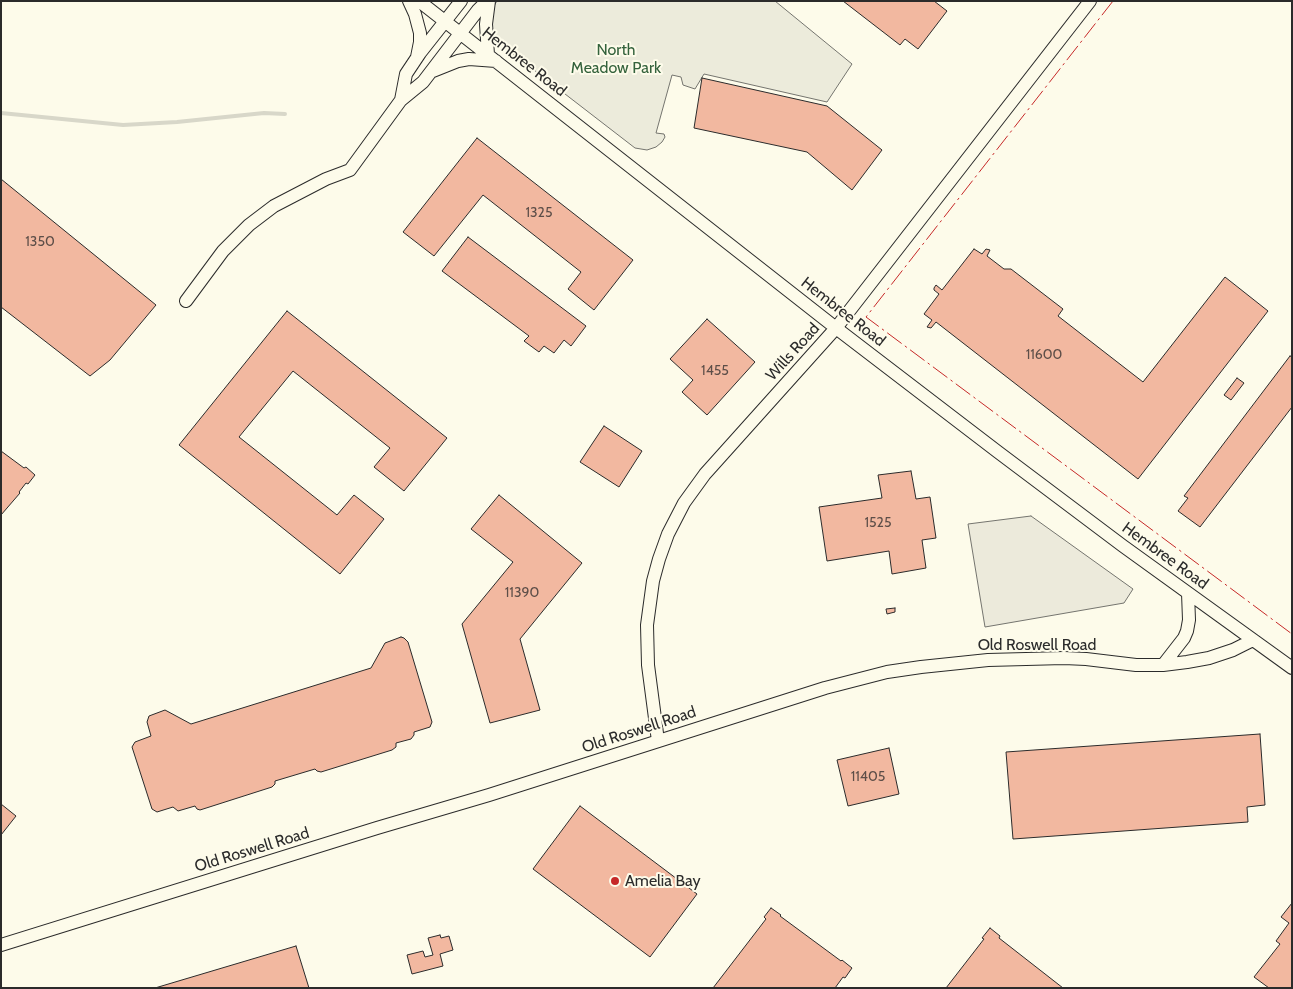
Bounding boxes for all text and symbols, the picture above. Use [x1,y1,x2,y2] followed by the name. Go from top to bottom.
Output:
[478,23,570,101] street label: Hembree Road
[571,40,661,78] park label: North Meadow Park
[525,205,553,221] house number: 1325
[25,234,55,250] house number: 1350
[797,273,889,351] street label: Hembree Road
[762,319,824,385] street label: Wills Road
[1026,347,1062,363] house number: 11600
[701,363,729,379] house number: 1455
[864,515,892,531] house number: 1525
[1118,518,1212,594] street label: Hembree Road
[505,585,539,601] house number: 11390
[978,635,1096,655] street label: Old Roswell Road
[580,703,698,757] street label: Old Roswell Road
[851,769,885,785] house number: 11405
[192,823,312,877] street label: Old Roswell Road
[625,871,701,891] place label: Amelia Bay
[609,875,621,887] marker: Amelia Bay

